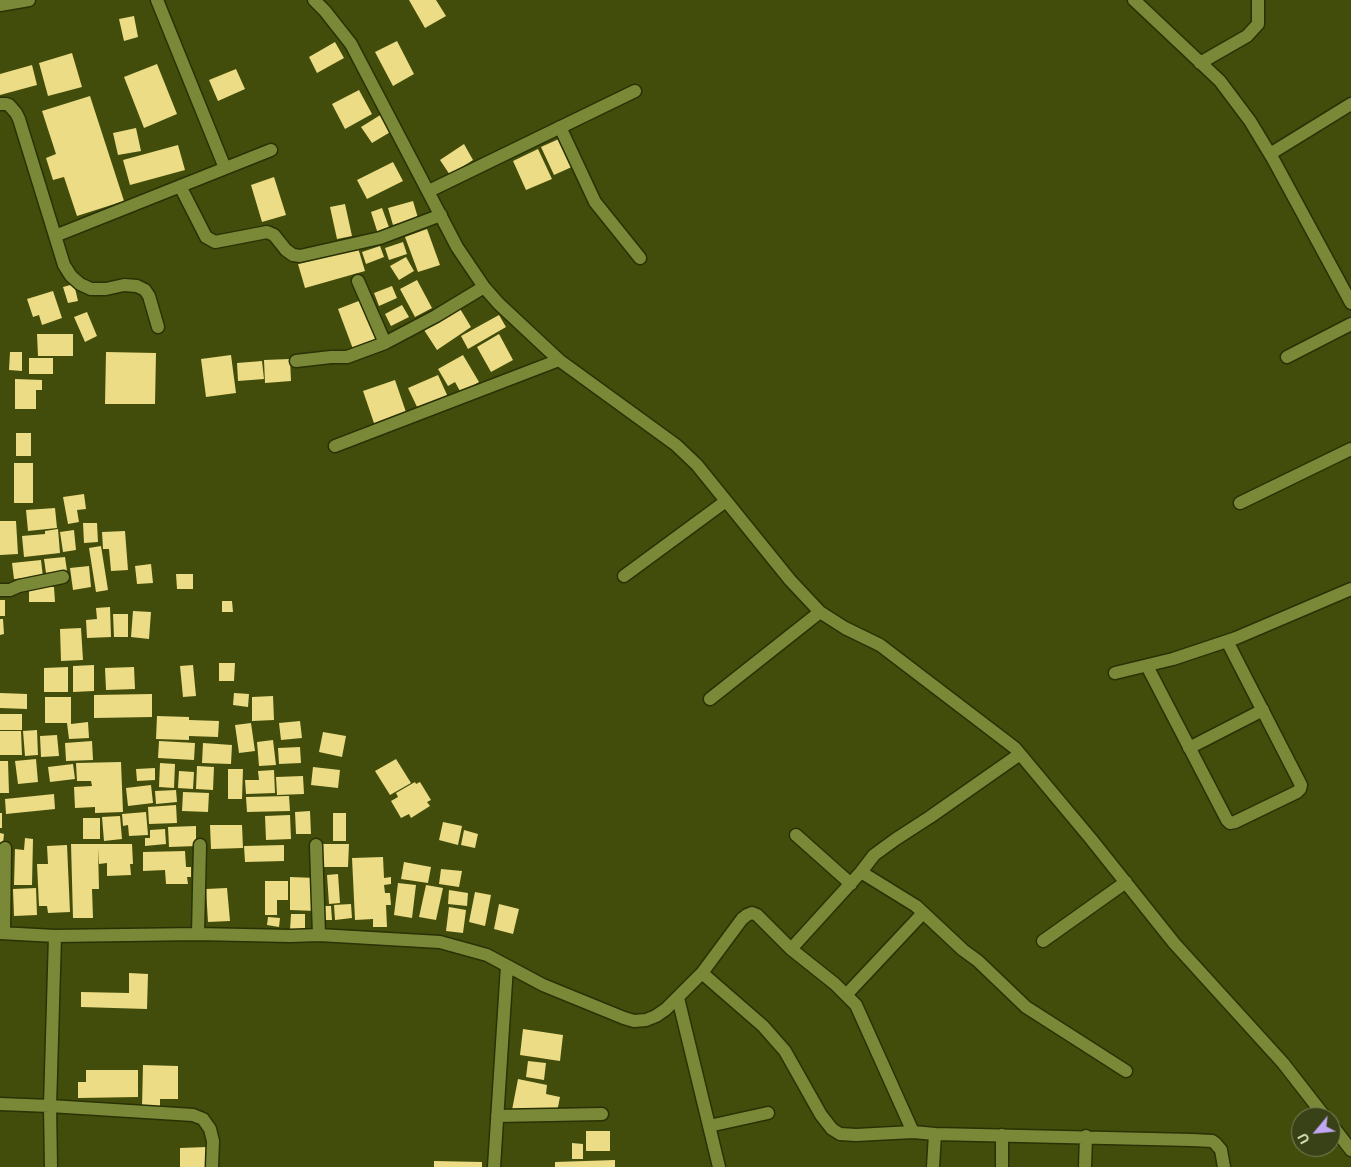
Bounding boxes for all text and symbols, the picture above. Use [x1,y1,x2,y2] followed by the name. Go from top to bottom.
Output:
[1291,1107,1341,1157] north arrow
[1293,1130,1314,1147] text: U

